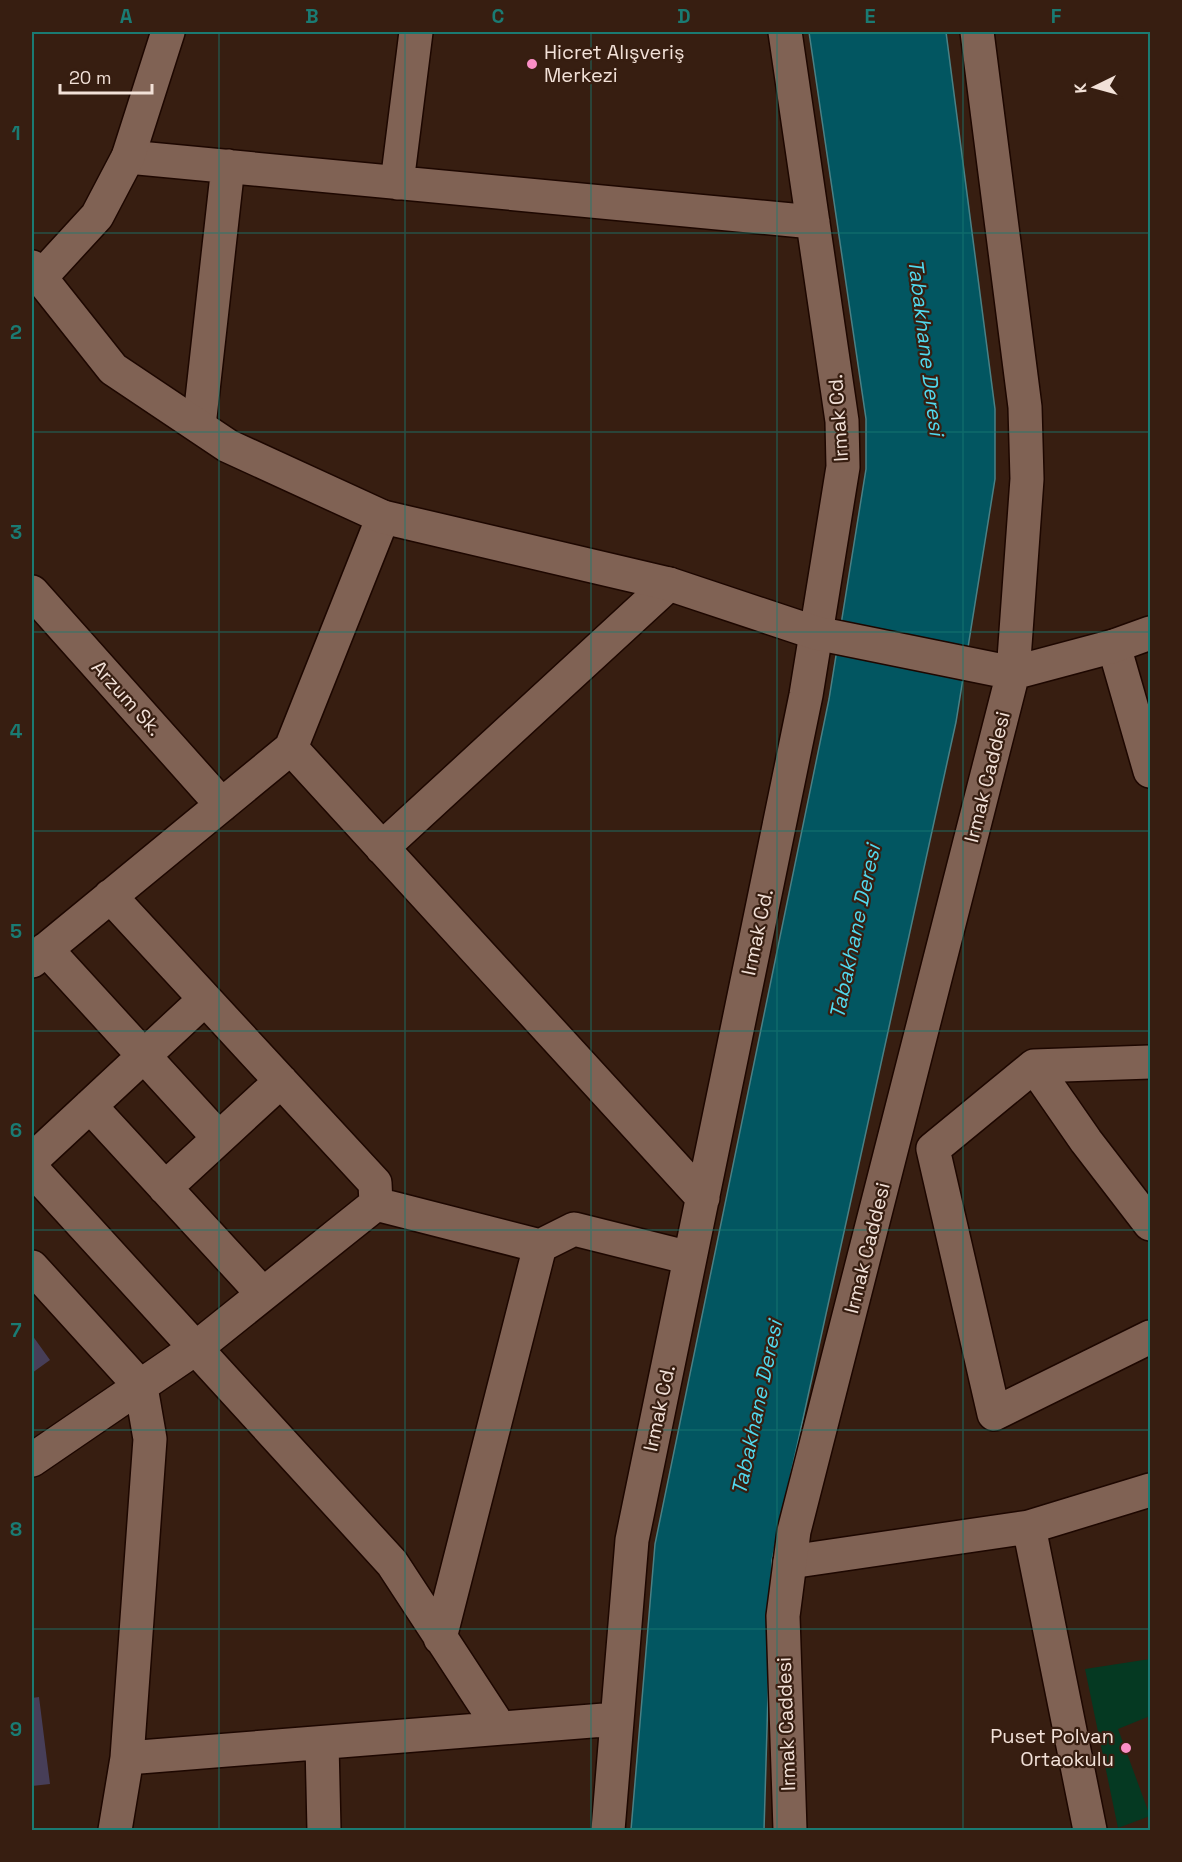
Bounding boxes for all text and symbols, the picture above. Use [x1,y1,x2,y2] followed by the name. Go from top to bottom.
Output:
[120,3,133,29] text: A
[305,3,319,29] text: B
[492,3,505,29] text: C
[677,3,691,29] text: D
[864,3,876,29] text: E
[1051,3,1062,29] text: F
[544,39,684,88] place label: Hicret Alışveriş Merkezi
[60,57,152,95] scale bar
[525,57,539,71] marker: Hicret Alışveriş Merkezi
[1065,57,1125,117] north arrow
[69,66,112,89] text: 20 m
[1070,82,1091,94] text: K
[11,120,21,146] text: 1
[902,257,951,440] water label: Tabakhane Deresi
[10,319,22,345] text: 2
[822,373,854,463] street label: Irmak Cd.
[10,519,22,545] text: 3
[86,655,168,741] street label: Arzum Sk.
[958,709,1016,845] street label: Irmak Caddesi
[10,718,23,744] text: 4
[823,839,887,1022] water label: Tabakhane Deresi
[735,886,779,978] street label: Irmak Cd.
[10,918,22,944] text: 5
[10,1117,22,1143] text: 6
[838,1180,896,1316] street label: Irmak Caddesi
[725,1315,789,1498] water label: Tabakhane Deresi
[10,1317,22,1343] text: 7
[637,1362,681,1454] street label: Irmak Cd.
[10,1516,22,1542] text: 8
[771,1657,801,1791] street label: Irmak Caddesi
[10,1716,22,1742] text: 9
[990,1723,1114,1772] place label: Puset Polvan Ortaokulu
[1119,1741,1133,1755] marker: Puset Polvan Ortaokulu

